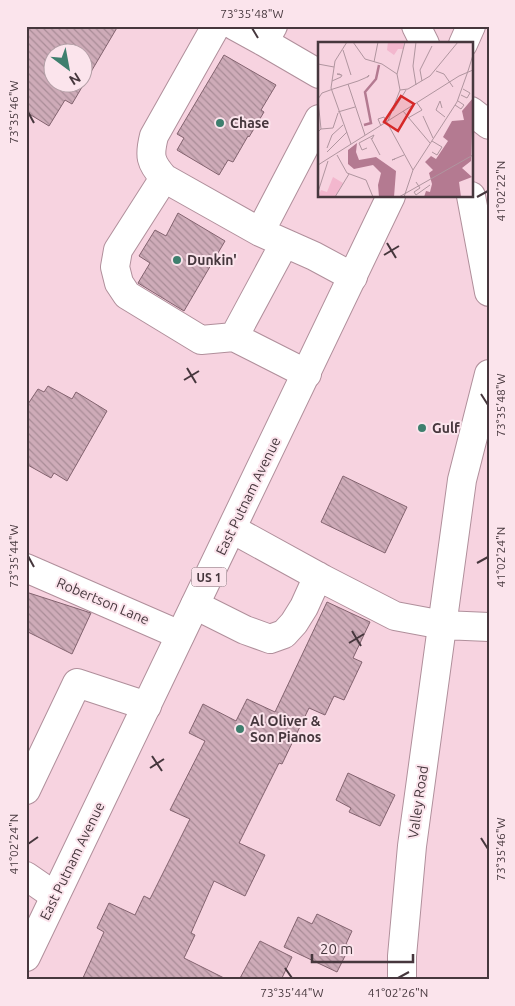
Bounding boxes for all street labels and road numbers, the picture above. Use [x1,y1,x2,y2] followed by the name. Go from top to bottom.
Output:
[212,434,284,558] street label: East Putnam Avenue
[192,568,226,586] road number: US 1
[54,574,152,628] street label: Robertson Lane
[405,765,431,839] street label: Valley Road
[36,799,108,923] street label: East Putnam Avenue

